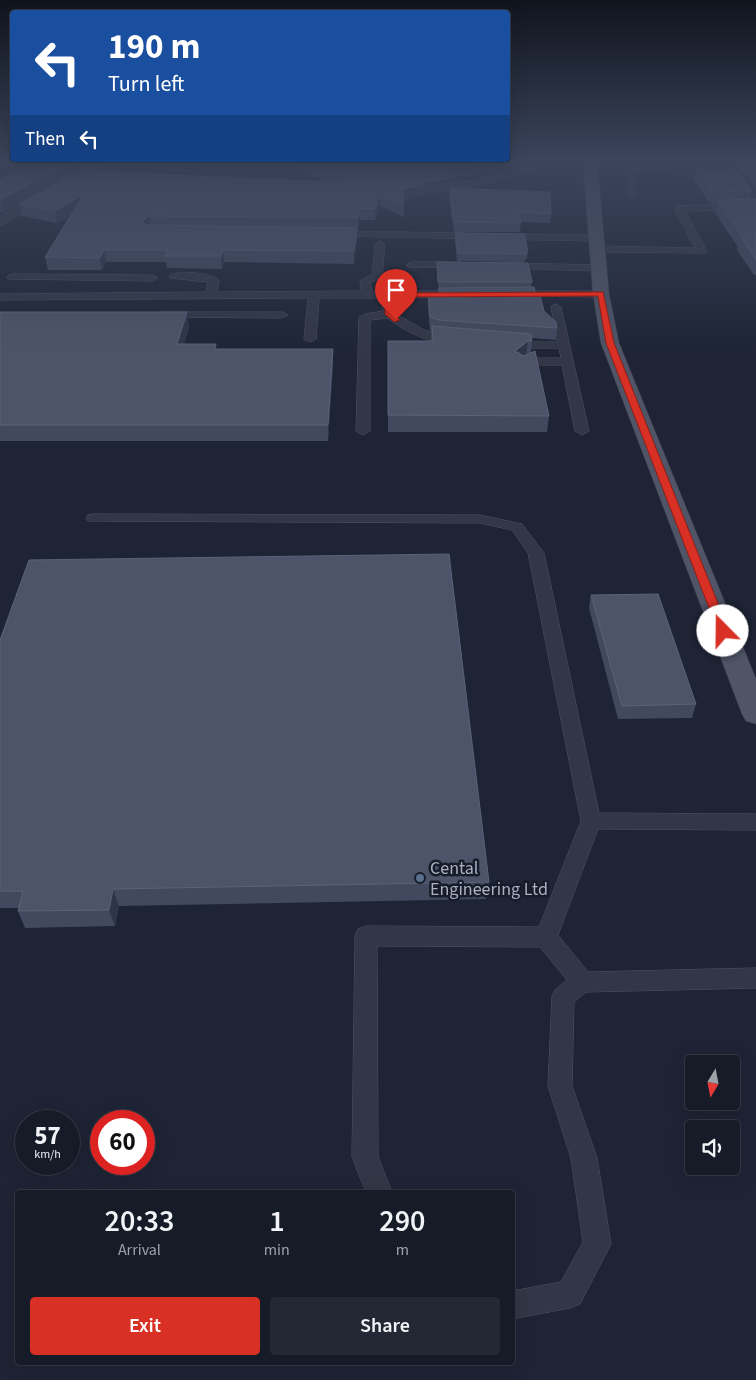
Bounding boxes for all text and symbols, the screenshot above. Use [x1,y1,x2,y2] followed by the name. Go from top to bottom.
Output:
[108,22,200,72] text: 190 m
[25,30,90,95] icon: left
[108,68,184,100] text: Turn left
[75,125,103,153] icon: left
[25,126,65,153] text: Then
[375,269,417,320] pin
[382,276,410,304] icon: arrive
[696,604,748,656] position arrow
[430,856,548,902] place label: Cental Engineering Ltd
[414,872,426,884] marker: Cental Engineering Ltd
[685,1055,740,1110] north arrow
[685,1055,740,1175] map controls
[90,1110,155,1175] speed limit sign: 60
[34,1118,61,1154] text: 57
[685,1120,740,1175] button: sound
[34,1146,61,1163] text: km/h
[105,1200,174,1243] text: 20:33
[269,1200,285,1243] text: 1
[379,1200,425,1243] text: 290
[118,1239,161,1261] text: Arrival
[264,1239,290,1261] text: min
[396,1239,409,1261] text: m
[30,1297,260,1355] button: Exit
[270,1297,500,1355] button: Share

